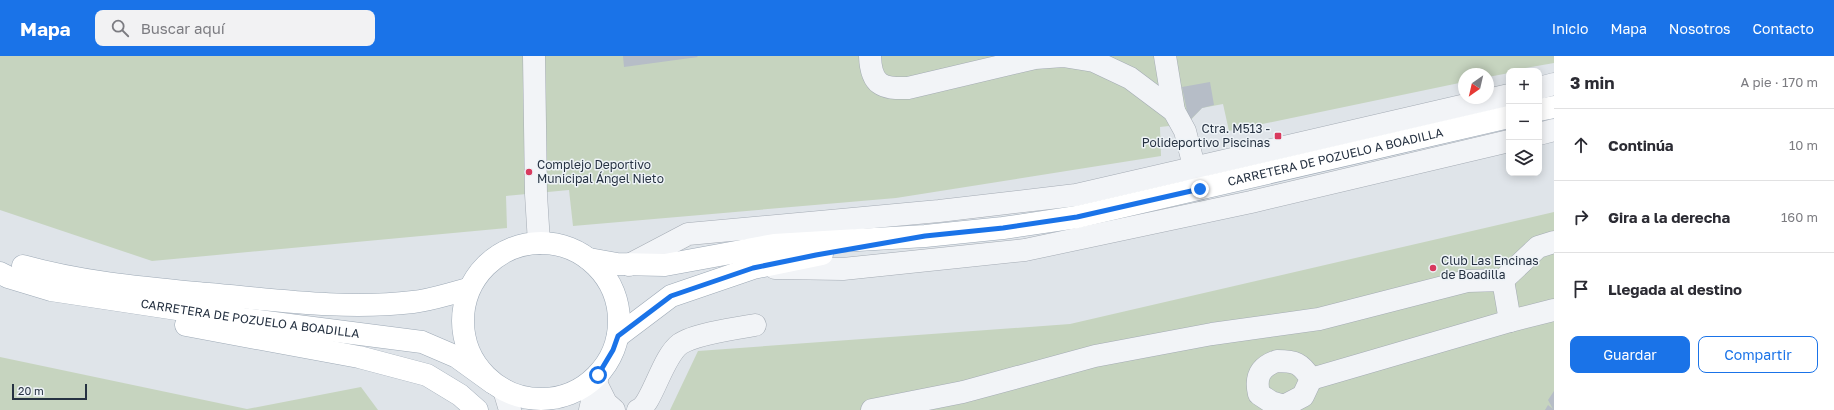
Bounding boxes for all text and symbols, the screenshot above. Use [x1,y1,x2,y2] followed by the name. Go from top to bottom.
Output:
[95,10,375,46] search box
[20,17,71,40] text: Mapa
[109,17,131,39] icon: search
[141,19,225,37] text: Buscar aquí
[1552,20,1588,37] text: Inicio
[1610,20,1647,37] text: Mapa
[1669,20,1730,37] text: Nosotros
[1752,20,1814,37] text: Contacto
[1458,68,1494,104] north arrow
[1506,68,1542,176] map controls
[1506,68,1542,104] button: +
[1570,72,1614,93] text: 3 min
[1741,74,1818,90] text: A pie · 170 m
[1506,104,1542,140] button: −
[1142,121,1270,150] place label: Ctra. M513 - Polideportivo Piscinas
[1226,124,1445,189] street label: CARRETERA DE POZUELO A BOADILLA
[1273,131,1283,141] marker: Ctra. M513 - Polideportivo Piscinas
[1570,134,1592,156] icon: ahead
[1608,136,1674,154] text: Continúa
[1789,137,1818,153] text: 10 m
[1506,140,1542,176] button: layers
[537,157,664,186] place label: Complejo Deportivo Municipal Ángel Nieto
[524,167,534,177] marker: Complejo Deportivo Municipal Ángel Nieto
[1191,180,1209,198] route end
[1570,206,1592,228] icon: right
[1608,208,1730,226] text: Gira a la derecha
[1781,209,1818,225] text: 160 m
[1441,253,1539,282] place label: Club Las Encinas de Boadilla
[1428,263,1438,273] marker: Club Las Encinas de Boadilla
[1570,278,1592,300] icon: arrive
[1608,280,1742,298] text: Llegada al destino
[140,296,360,341] street label: CARRETERA DE POZUELO A BOADILLA
[1570,336,1690,373] button: Guardar
[1698,336,1818,373] button: Compartir
[589,366,607,384] route start
[12,382,87,401] scale bar
[18,384,44,397] text: 20 m

